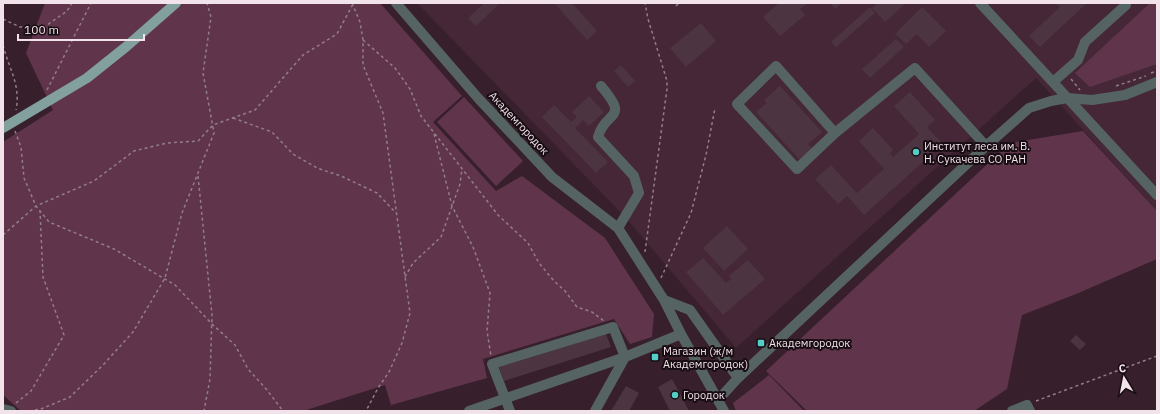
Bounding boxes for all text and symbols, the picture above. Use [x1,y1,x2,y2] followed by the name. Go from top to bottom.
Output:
[18,16,144,42] scale bar
[24,22,59,37] text: 100 m
[486,88,552,158] street label: Академгородок
[924,139,1030,166] place label: Институт леса им. В. Н. Сукачева СО РАН
[911,147,921,157] marker: Институт леса им. В. Н. Сукачева СО РАН
[769,336,850,350] place label: Академгородок
[756,338,766,348] marker: Академгородок
[663,344,748,371] place label: Магазин (ж/м Академгородок)
[650,352,660,362] marker: Магазин (ж/м Академгородок)
[1104,358,1144,398] north arrow
[1118,361,1127,376] text: С
[683,388,725,402] place label: Городок
[670,390,680,400] marker: Городок

